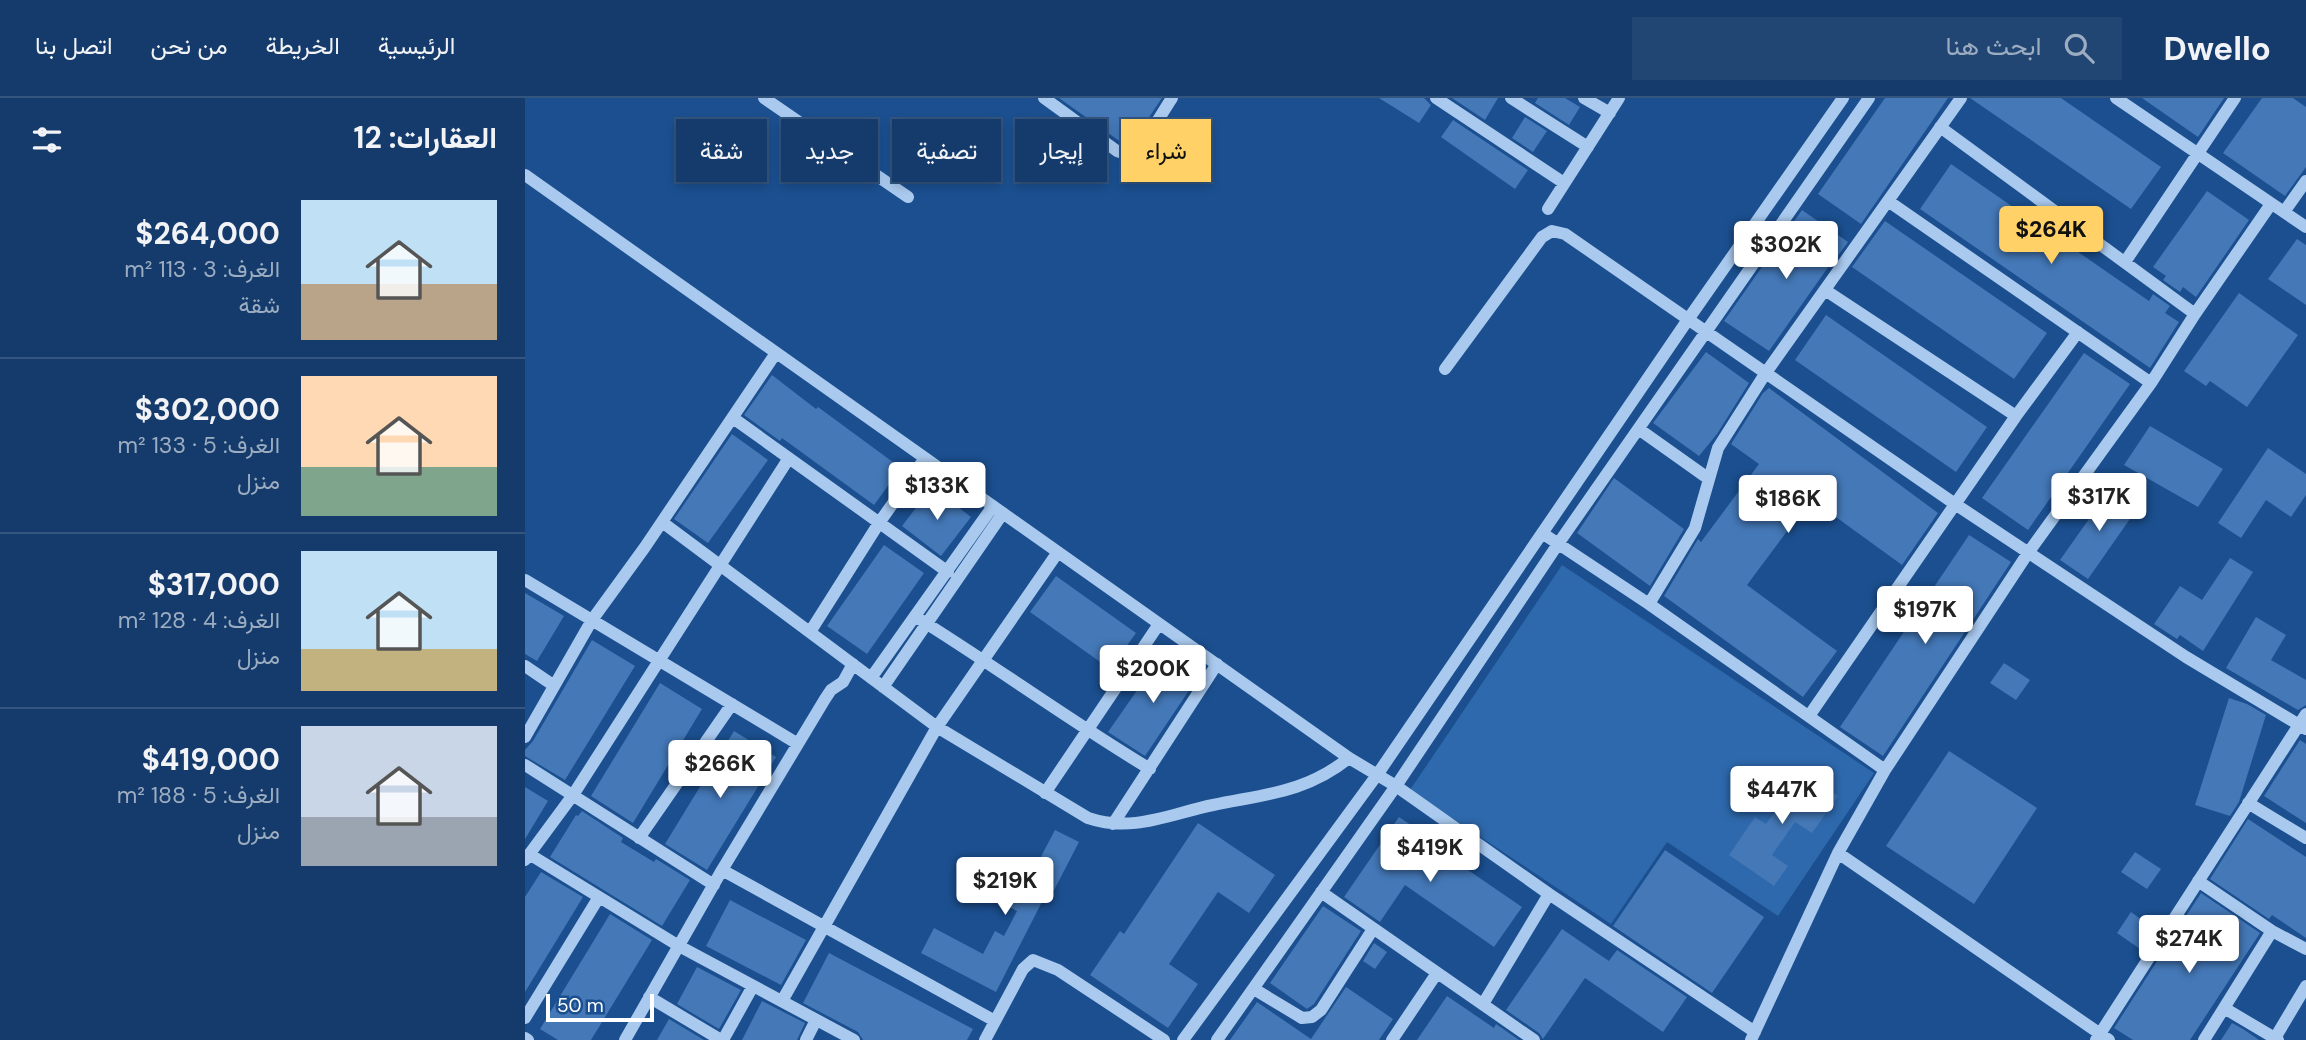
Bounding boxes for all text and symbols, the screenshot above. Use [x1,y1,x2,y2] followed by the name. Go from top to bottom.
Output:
[1632,17,2122,80] search box
[2164,27,2271,70] text: Dwello
[1945,29,2042,63] text: ابحث هنا
[2060,29,2098,67] icon: search
[35,30,112,61] text: اتصل بنا
[150,30,228,61] text: من نحن
[266,30,340,61] text: الخريطة
[378,30,455,61] text: الرئيسية
[354,118,497,157] text: العقارات: 12
[676,119,767,182] chip: شقة
[781,119,878,182] chip: جديد
[892,119,1001,182] chip: تصفية
[1015,119,1107,182] chip: إيجار
[1121,119,1211,182] chip: شراء
[28,121,66,159] icon: filters
[2002,206,2100,266] pin: $264K
[135,214,280,253] text: $264,000
[2015,214,2087,244] text: $264K
[1737,222,1835,281] pin: $302K
[357,228,441,312] icon: home
[1750,229,1822,259] text: $302K
[124,254,280,284] text: الغرف: 3 · 113 m²
[238,290,280,320] text: شقة
[135,390,280,429] text: $302,000
[357,404,441,488] icon: home
[117,430,280,460] text: الغرف: 5 · 133 m²
[888,462,986,522] pin: $133K
[237,466,280,496] text: منزل
[904,470,970,500] text: $133K
[2050,474,2148,533] pin: $317K
[1739,476,1837,535] pin: $186K
[2067,481,2131,511] text: $317K
[1755,483,1821,513] text: $186K
[148,565,280,604] text: $317,000
[357,579,441,663] icon: home
[1876,587,1974,646] pin: $197K
[1893,594,1957,624] text: $197K
[118,605,280,635] text: الغرف: 4 · 128 m²
[237,641,280,671] text: منزل
[1104,646,1202,705] pin: $200K
[1116,653,1190,683] text: $200K
[142,740,280,779] text: $419,000
[671,740,769,800] pin: $266K
[684,748,756,778] text: $266K
[357,754,441,838] icon: home
[1733,766,1831,826] pin: $447K
[1746,774,1818,804] text: $447K
[117,780,280,810] text: الغرف: 5 · 188 m²
[237,816,280,846] text: منزل
[1381,824,1479,884] pin: $419K
[1397,832,1463,862] text: $419K
[956,858,1054,917] pin: $219K
[972,865,1038,895] text: $219K
[2140,916,2238,975] pin: $274K
[2155,923,2223,953] text: $274K
[546,991,655,1023] scale bar
[557,993,604,1018] text: 50 m

